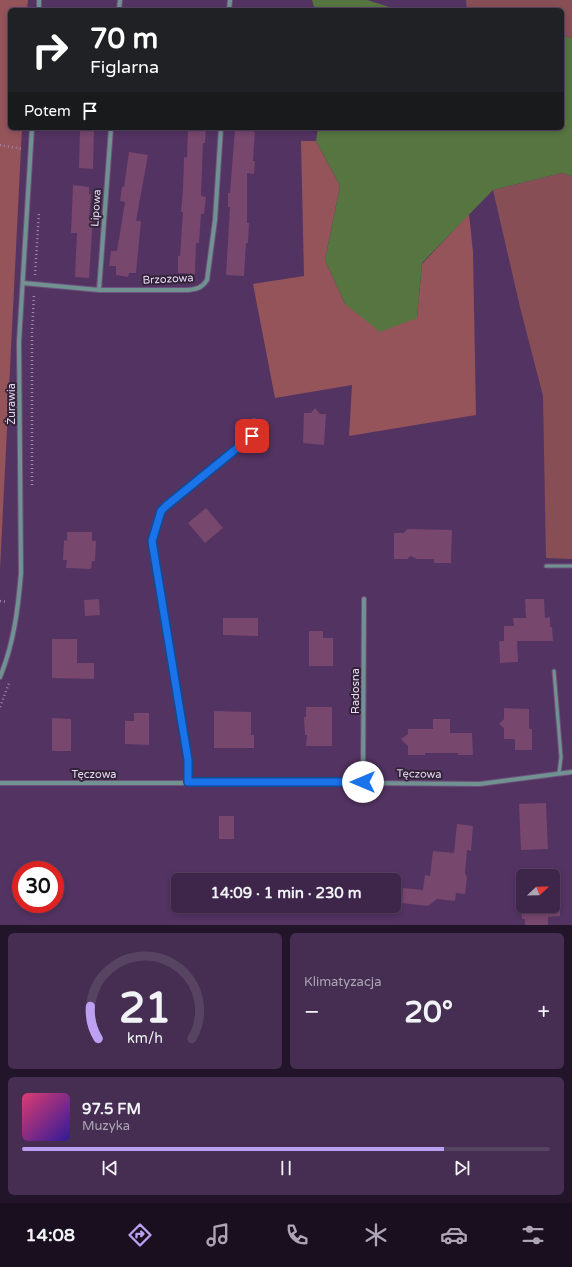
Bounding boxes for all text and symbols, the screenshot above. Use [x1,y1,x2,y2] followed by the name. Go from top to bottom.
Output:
[90,22,158,56] text: 70 m
[24,24,76,76] icon: right
[90,56,159,78] text: Figlarna
[79,100,101,122] icon: arrive
[24,102,71,120] text: Potem
[88,189,104,227] street label: Lipowa
[142,271,194,287] street label: Brzozowa
[5,383,18,425] street label: Żurawia
[235,419,269,453] pin
[241,425,263,447] icon: arrive
[349,668,362,714] street label: Radosna
[342,761,384,803] position arrow
[396,767,442,781] street label: Tęczowa
[71,768,117,781] street label: Tęczowa
[12,861,64,913] speed limit sign: 30
[516,869,560,913] north arrow
[516,869,560,913] map controls
[211,884,361,902] text: 14:09 · 1 min · 230 m
[304,974,381,990] text: Klimatyzacja
[119,984,171,1034] text: 21
[404,994,453,1031] text: 20°
[304,999,320,1025] text: −
[538,999,550,1025] text: +
[127,1030,163,1047] text: km/h
[82,1100,141,1118] text: 97.5 FM
[82,1118,130,1134] text: Muzyka
[99,1157,121,1179] icon: previous
[275,1157,297,1179] icon: pause
[451,1157,473,1179] icon: next
[126,1221,154,1249] icon: directions
[204,1221,232,1249] icon: music
[283,1221,311,1249] icon: phone
[362,1221,390,1249] icon: climate
[440,1221,468,1249] icon: car
[519,1221,547,1249] icon: filters
[25,1224,75,1246] text: 14:08

